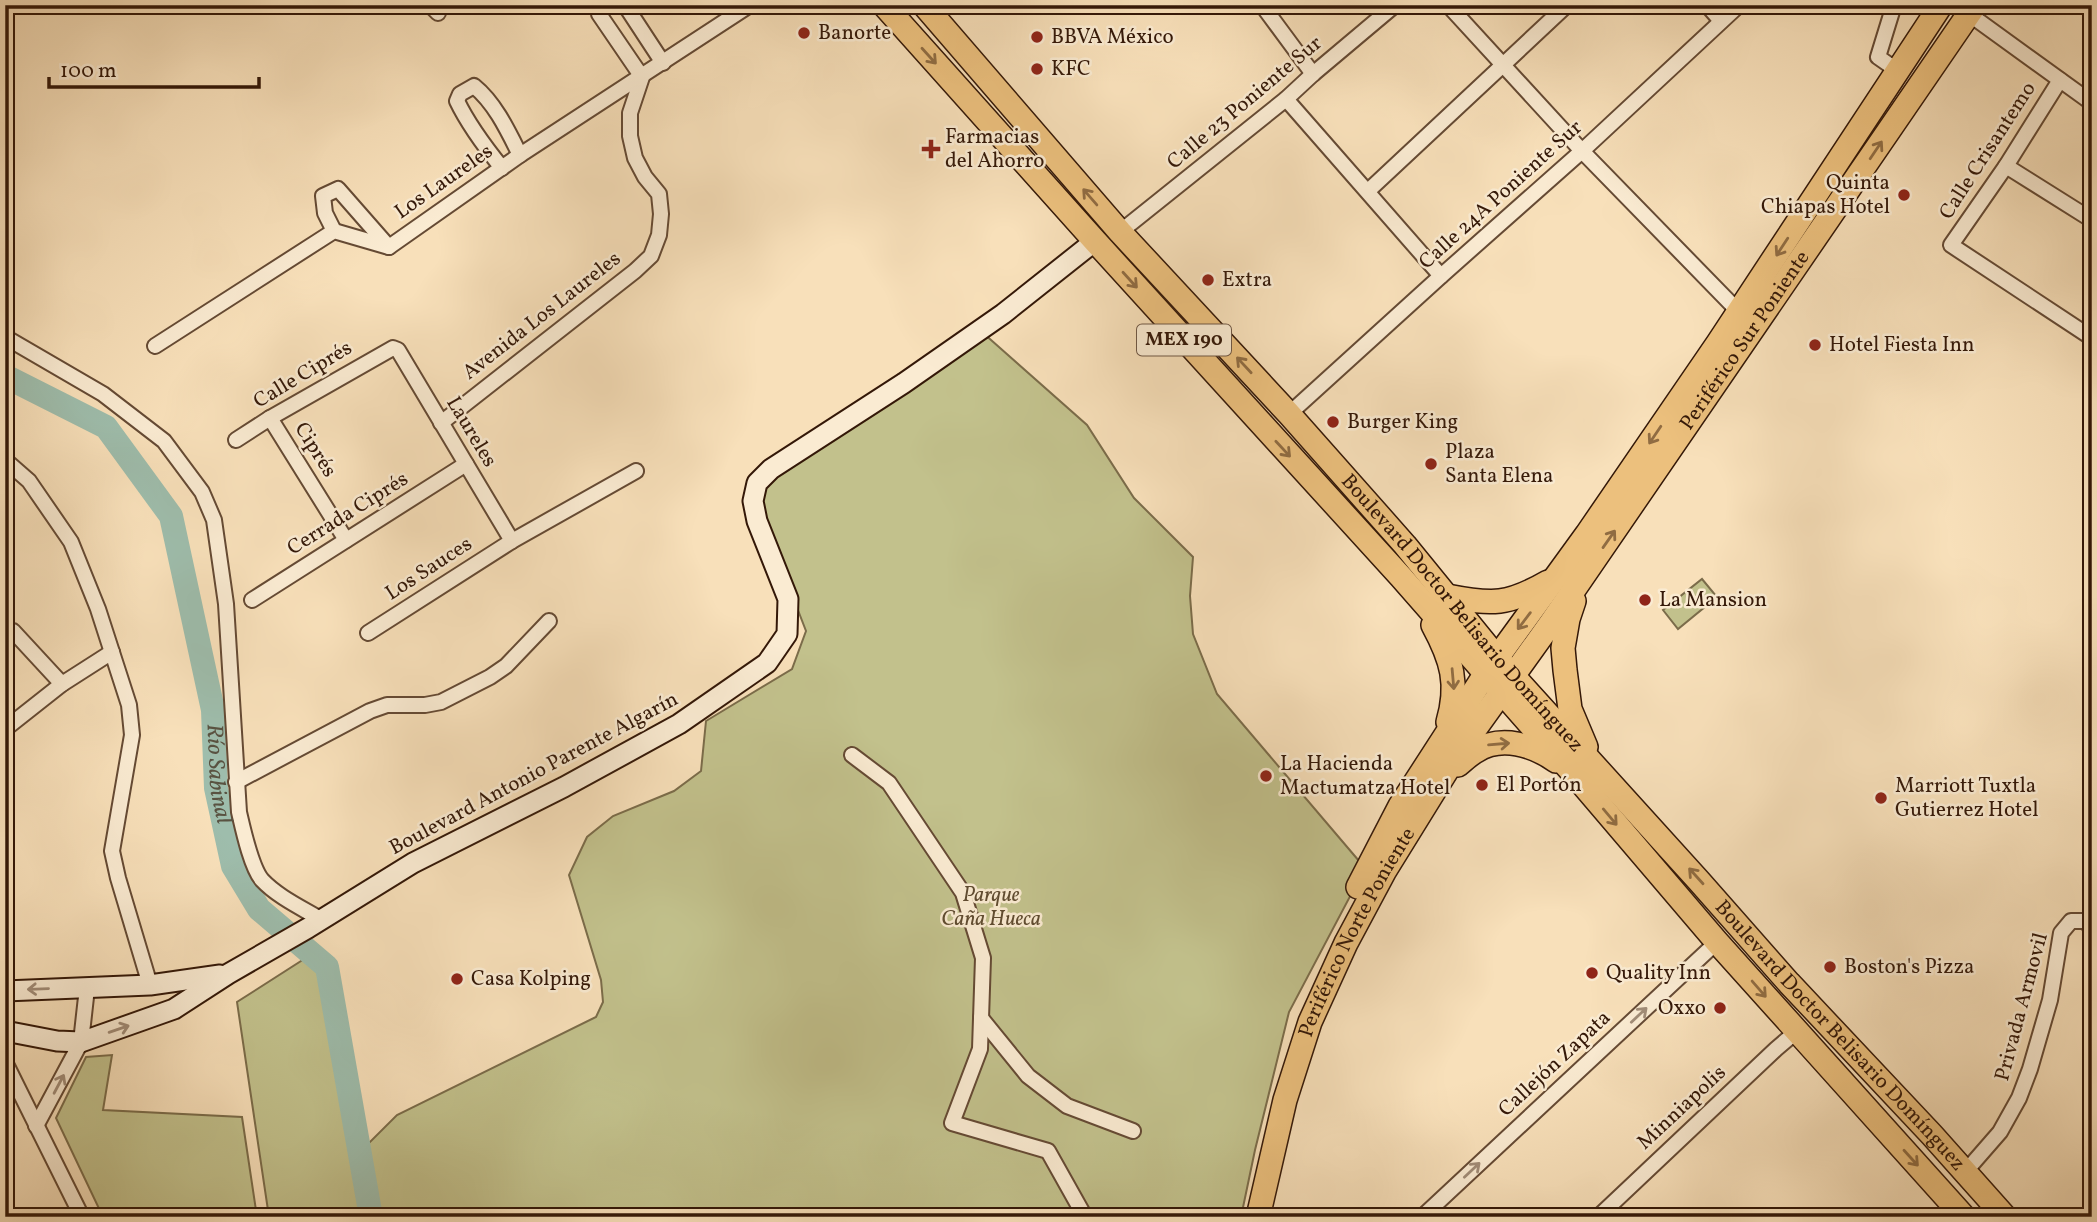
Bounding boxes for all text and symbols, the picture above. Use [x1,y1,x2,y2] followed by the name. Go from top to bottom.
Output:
[818,19,891,48] place label: Banorte
[1051,23,1174,52] place label: BBVA México
[796,25,812,41] marker: Banorte
[1029,29,1045,45] marker: BBVA México
[1161,29,1329,177] street label: Calle 23 Poniente Sur
[49,46,259,90] scale bar
[921,47,938,64] one-way arrow
[1051,55,1091,84] place label: KFC
[60,57,117,86] text: 100 m
[1029,61,1045,77] marker: KFC
[1933,77,2043,225] street label: Calle Crisantemo
[1413,114,1589,276] street label: Calle 24A Poniente Sur
[945,123,1045,176] place label: Farmacias del Ahorro
[389,137,499,227] street label: Los Laureles
[923,141,939,157] marker: Farmacias del Ahorro
[1869,141,1883,160] one-way arrow
[1761,169,1890,222] place label: Quinta Chiapas Hotel
[1896,187,1912,203] marker: Quinta Chiapas Hotel
[1082,189,1098,207] one-way arrow
[1775,236,1789,256] one-way arrow
[457,245,627,387] street label: Avenida Los Laureles
[1673,245,1817,436] street label: Periférico Sur Poniente
[1222,266,1272,295] place label: Extra
[1122,271,1138,289] one-way arrow
[1200,272,1216,288] marker: Extra
[1137,324,1231,356] road number: MEX 190
[1829,331,1975,360] place label: Hotel Fiesta Inn
[248,334,358,416] street label: Calle Ciprés
[1807,337,1823,353] marker: Hotel Fiesta Inn
[1235,357,1252,374] one-way arrow
[438,391,504,473] street label: Laureles
[1347,408,1458,437] place label: Burger King
[1325,414,1341,430] marker: Burger King
[287,417,343,483] street label: Ciprés
[1648,425,1662,444] one-way arrow
[1445,438,1553,491] place label: Plaza Santa Elena
[1274,440,1291,457] one-way arrow
[1423,456,1439,472] marker: Plaza Santa Elena
[282,465,414,563] street label: Cerrada Ciprés
[1334,468,1590,758] street label: Boulevard Doctor Belisario Domínguez
[380,530,478,608] street label: Los Sauces
[1602,530,1616,549] one-way arrow
[1659,586,1767,615] place label: La Mansion
[1637,592,1653,608] marker: La Mansion
[1517,611,1531,630] one-way arrow
[1447,667,1460,690] one-way arrow
[384,685,684,863] street label: Boulevard Antonio Parente Algarín
[198,723,239,827] water label: Río Sabinal
[1487,737,1510,750] one-way arrow
[1280,750,1450,803] place label: La Hacienda Mactumatza Hotel
[1258,768,1274,784] marker: La Hacienda Mactumatza Hotel
[1496,771,1582,800] place label: El Portón
[1895,772,2039,825] place label: Marriott Tuxtla Gutierrez Hotel
[1474,777,1490,793] marker: El Portón
[1873,790,1889,806] marker: Marriott Tuxtla Gutierrez Hotel
[1602,808,1618,826] one-way arrow
[1292,822,1423,1041] street label: Periférico Norte Poniente
[1688,868,1704,886] one-way arrow
[941,881,1041,934] park label: Parque Caña Hueca
[1708,894,1972,1177] street label: Boulevard Doctor Belisario Domínguez
[1988,930,2056,1084] street label: Privada Armovil
[1844,953,1974,982] place label: Boston's Pizza
[1606,959,1711,988] place label: Quality Inn
[1822,959,1838,975] marker: Boston's Pizza
[471,965,591,994] place label: Casa Kolping
[1584,965,1600,981] marker: Quality Inn
[449,971,465,987] marker: Casa Kolping
[1751,980,1767,998] one-way arrow
[27,983,50,996] one-way arrow
[1658,994,1706,1023] place label: Oxxo
[1712,1000,1728,1016] marker: Oxxo
[1492,1004,1618,1124] street label: Callejón Zapata
[1630,1007,1647,1024] one-way arrow
[108,1021,130,1034] one-way arrow
[1631,1059,1733,1157] street label: Minniapolis
[53,1074,66,1095] one-way arrow
[1903,1149,1920,1166] one-way arrow
[1463,1162,1480,1179] one-way arrow

